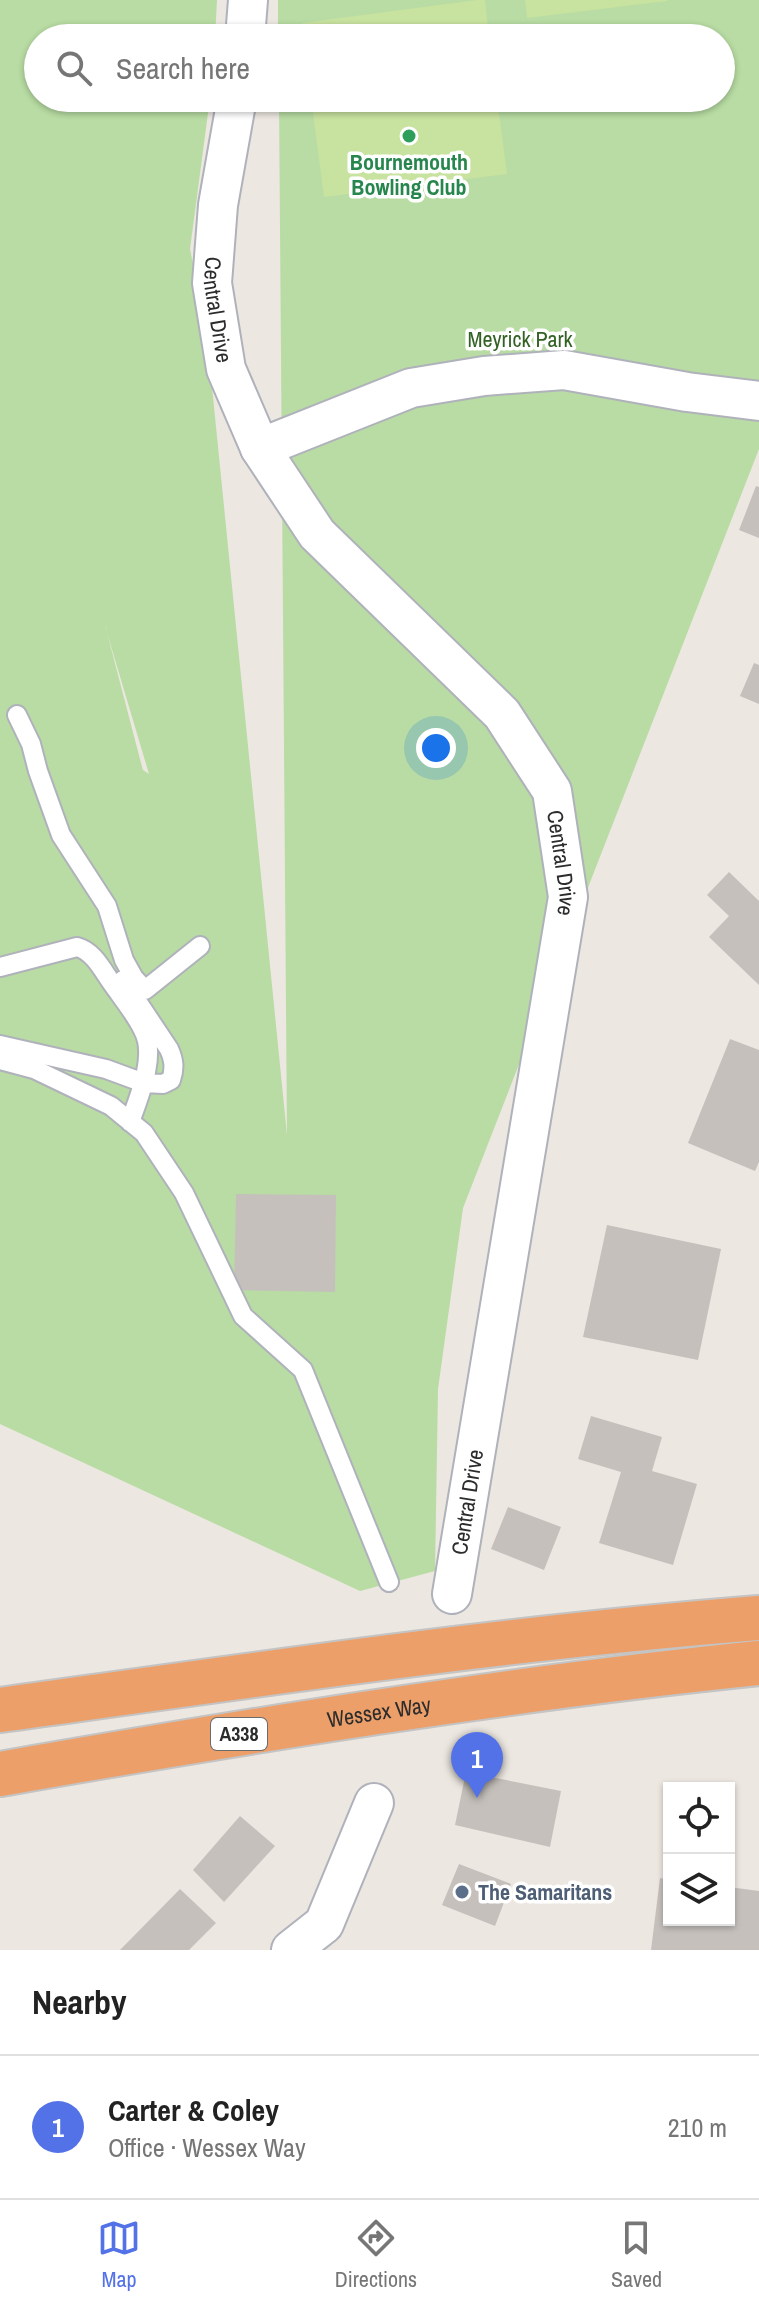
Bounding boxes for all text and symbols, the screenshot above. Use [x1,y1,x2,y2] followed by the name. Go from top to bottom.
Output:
[24,24,735,112] search box
[52,46,96,90] icon: search
[116,48,250,88] text: Search here
[400,127,418,145] marker: Bournemouth Bowling Club
[350,147,468,202] place label: Bournemouth Bowling Club
[197,256,240,365] street label: Central Drive
[467,324,574,354] park label: Meyrick Park
[416,728,456,768] your location
[540,808,583,918] street label: Central Drive
[444,1447,490,1557] street label: Central Drive
[325,1689,433,1734] street label: Wessex Way
[211,1718,267,1750] road number: A338
[451,1732,503,1798] pin: 1
[663,1782,735,1926] map controls
[663,1782,735,1854] button: locate
[663,1854,735,1926] button: layers
[478,1877,612,1907] place label: The Samaritans
[453,1883,471,1901] marker: The Samaritans
[32,1979,127,2025] text: Nearby
[108,2090,279,2130] text: Carter & Coley
[52,2110,64,2145] text: 1
[668,2110,727,2145] text: 210 m
[108,2130,306,2165] text: Office · Wessex Way
[97,2216,141,2294] tab: Map
[335,2216,417,2294] tab: Directions
[611,2216,662,2294] tab: Saved

